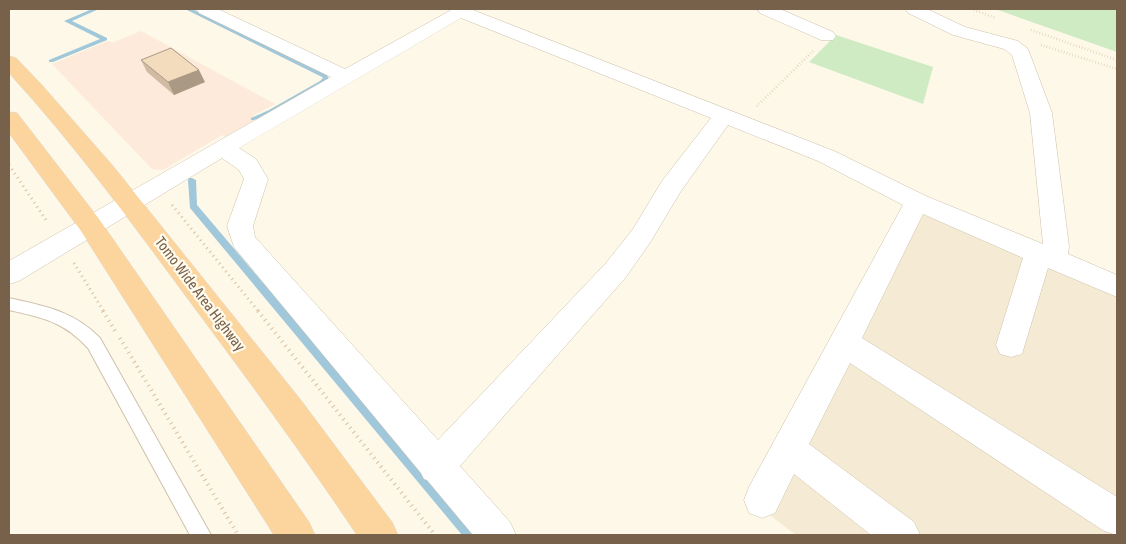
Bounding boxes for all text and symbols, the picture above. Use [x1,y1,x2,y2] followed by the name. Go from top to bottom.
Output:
[152,233,249,354] street label: Tomo Wide Area Highway

